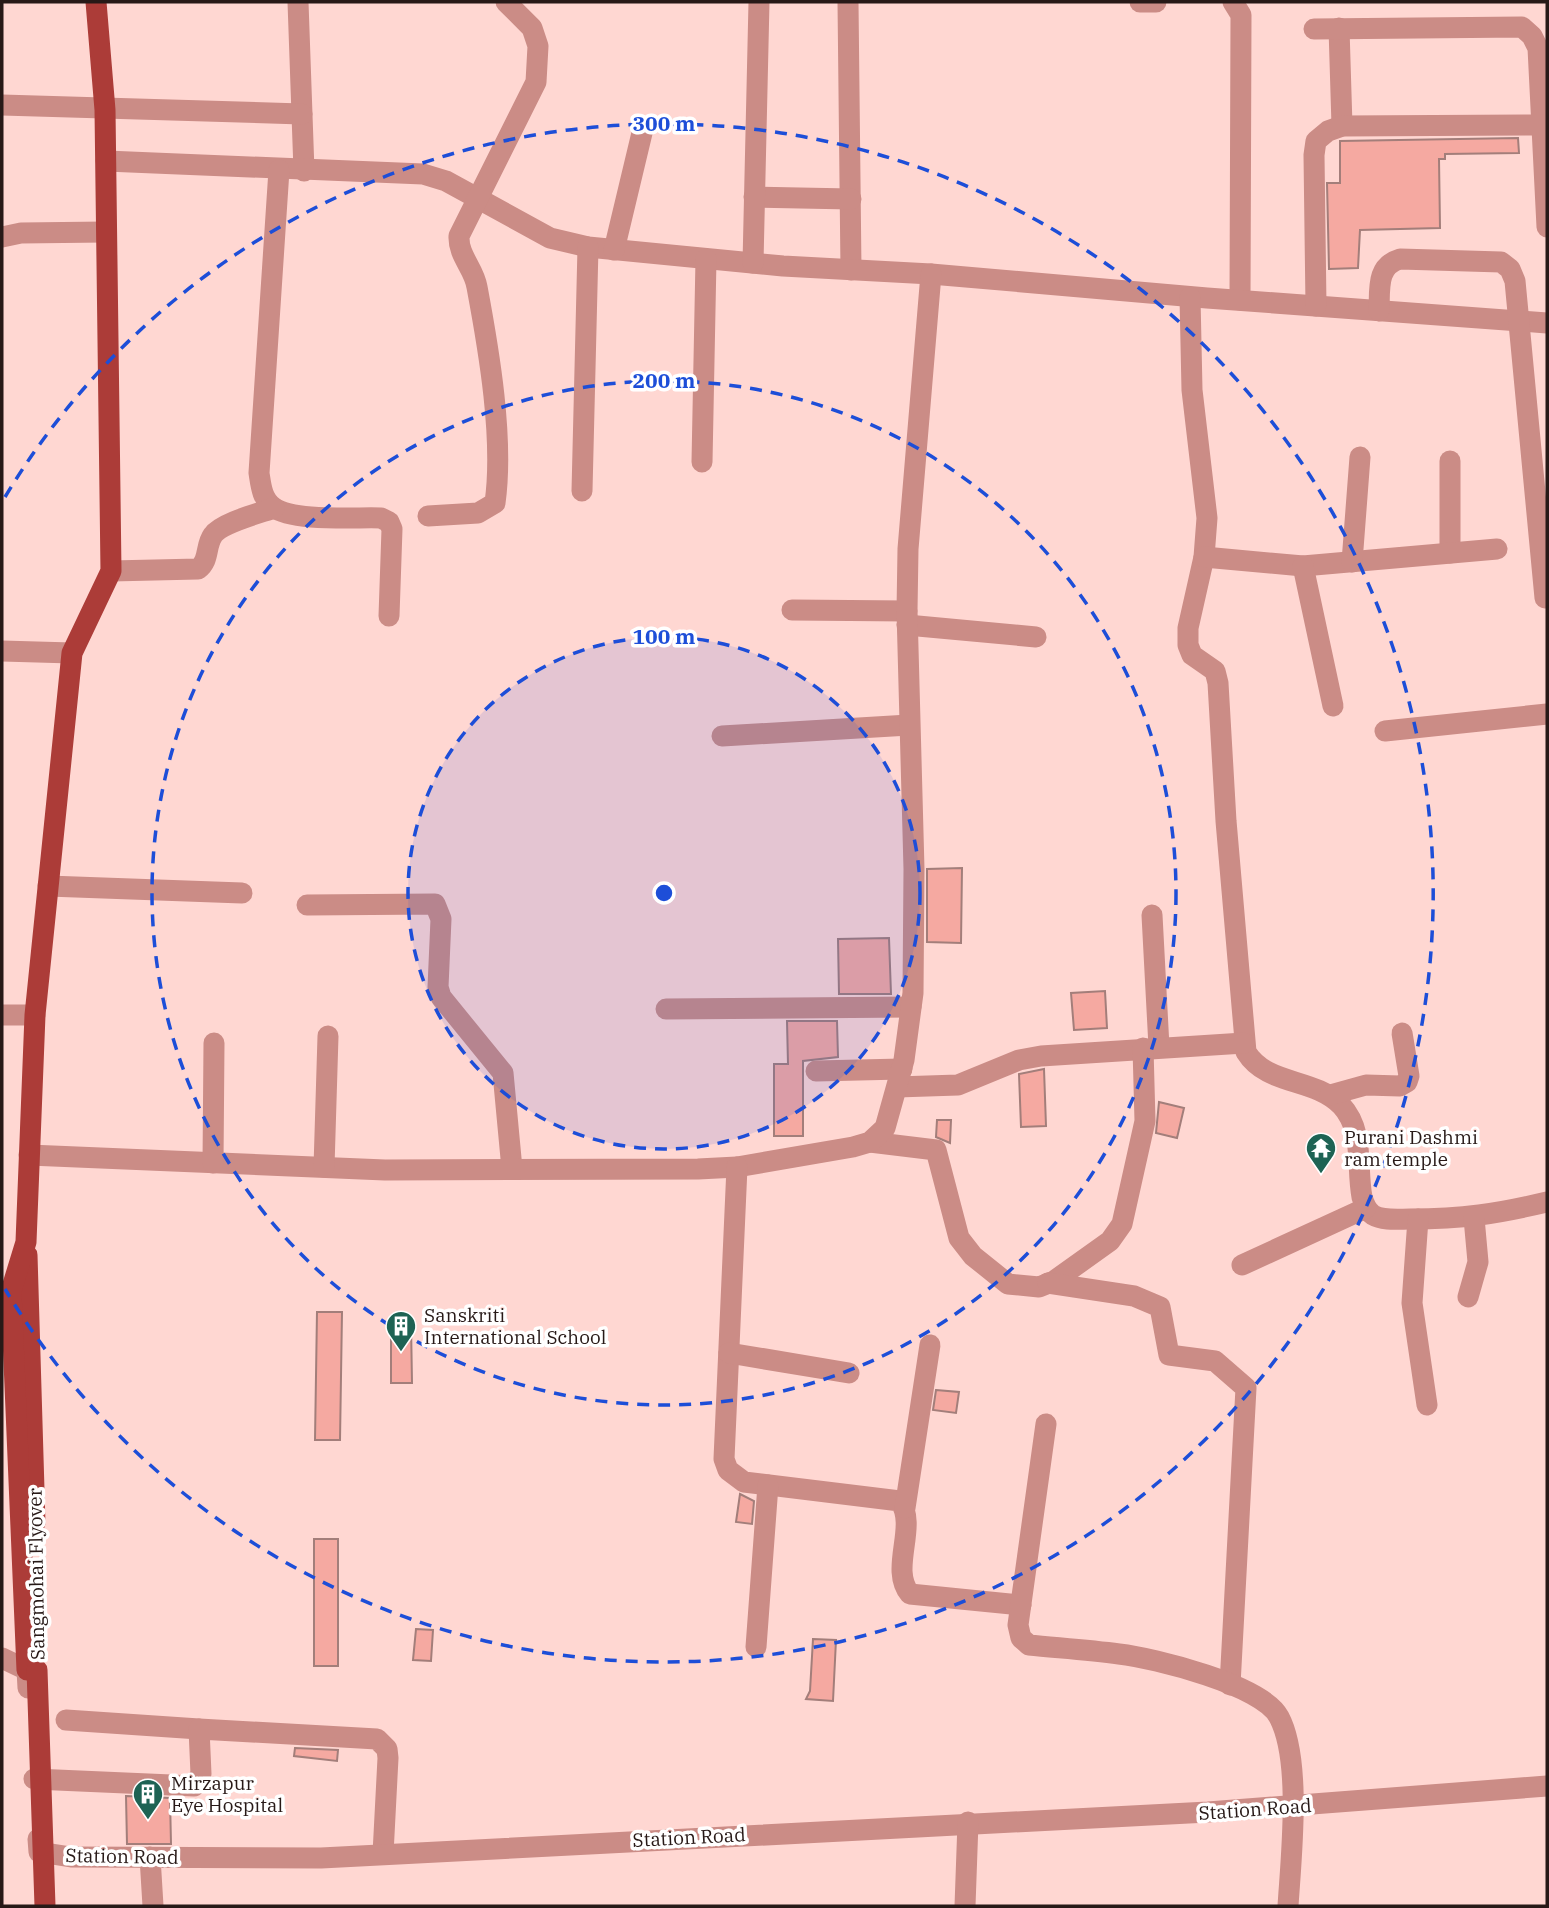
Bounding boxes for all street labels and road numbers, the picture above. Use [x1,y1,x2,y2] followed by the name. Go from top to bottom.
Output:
[22,1487,50,1660] street label: Sangmohai Flyover
[1198,1793,1312,1825] street label: Station Road
[632,1822,746,1852] street label: Station Road
[65,1843,179,1869] street label: Station Road

